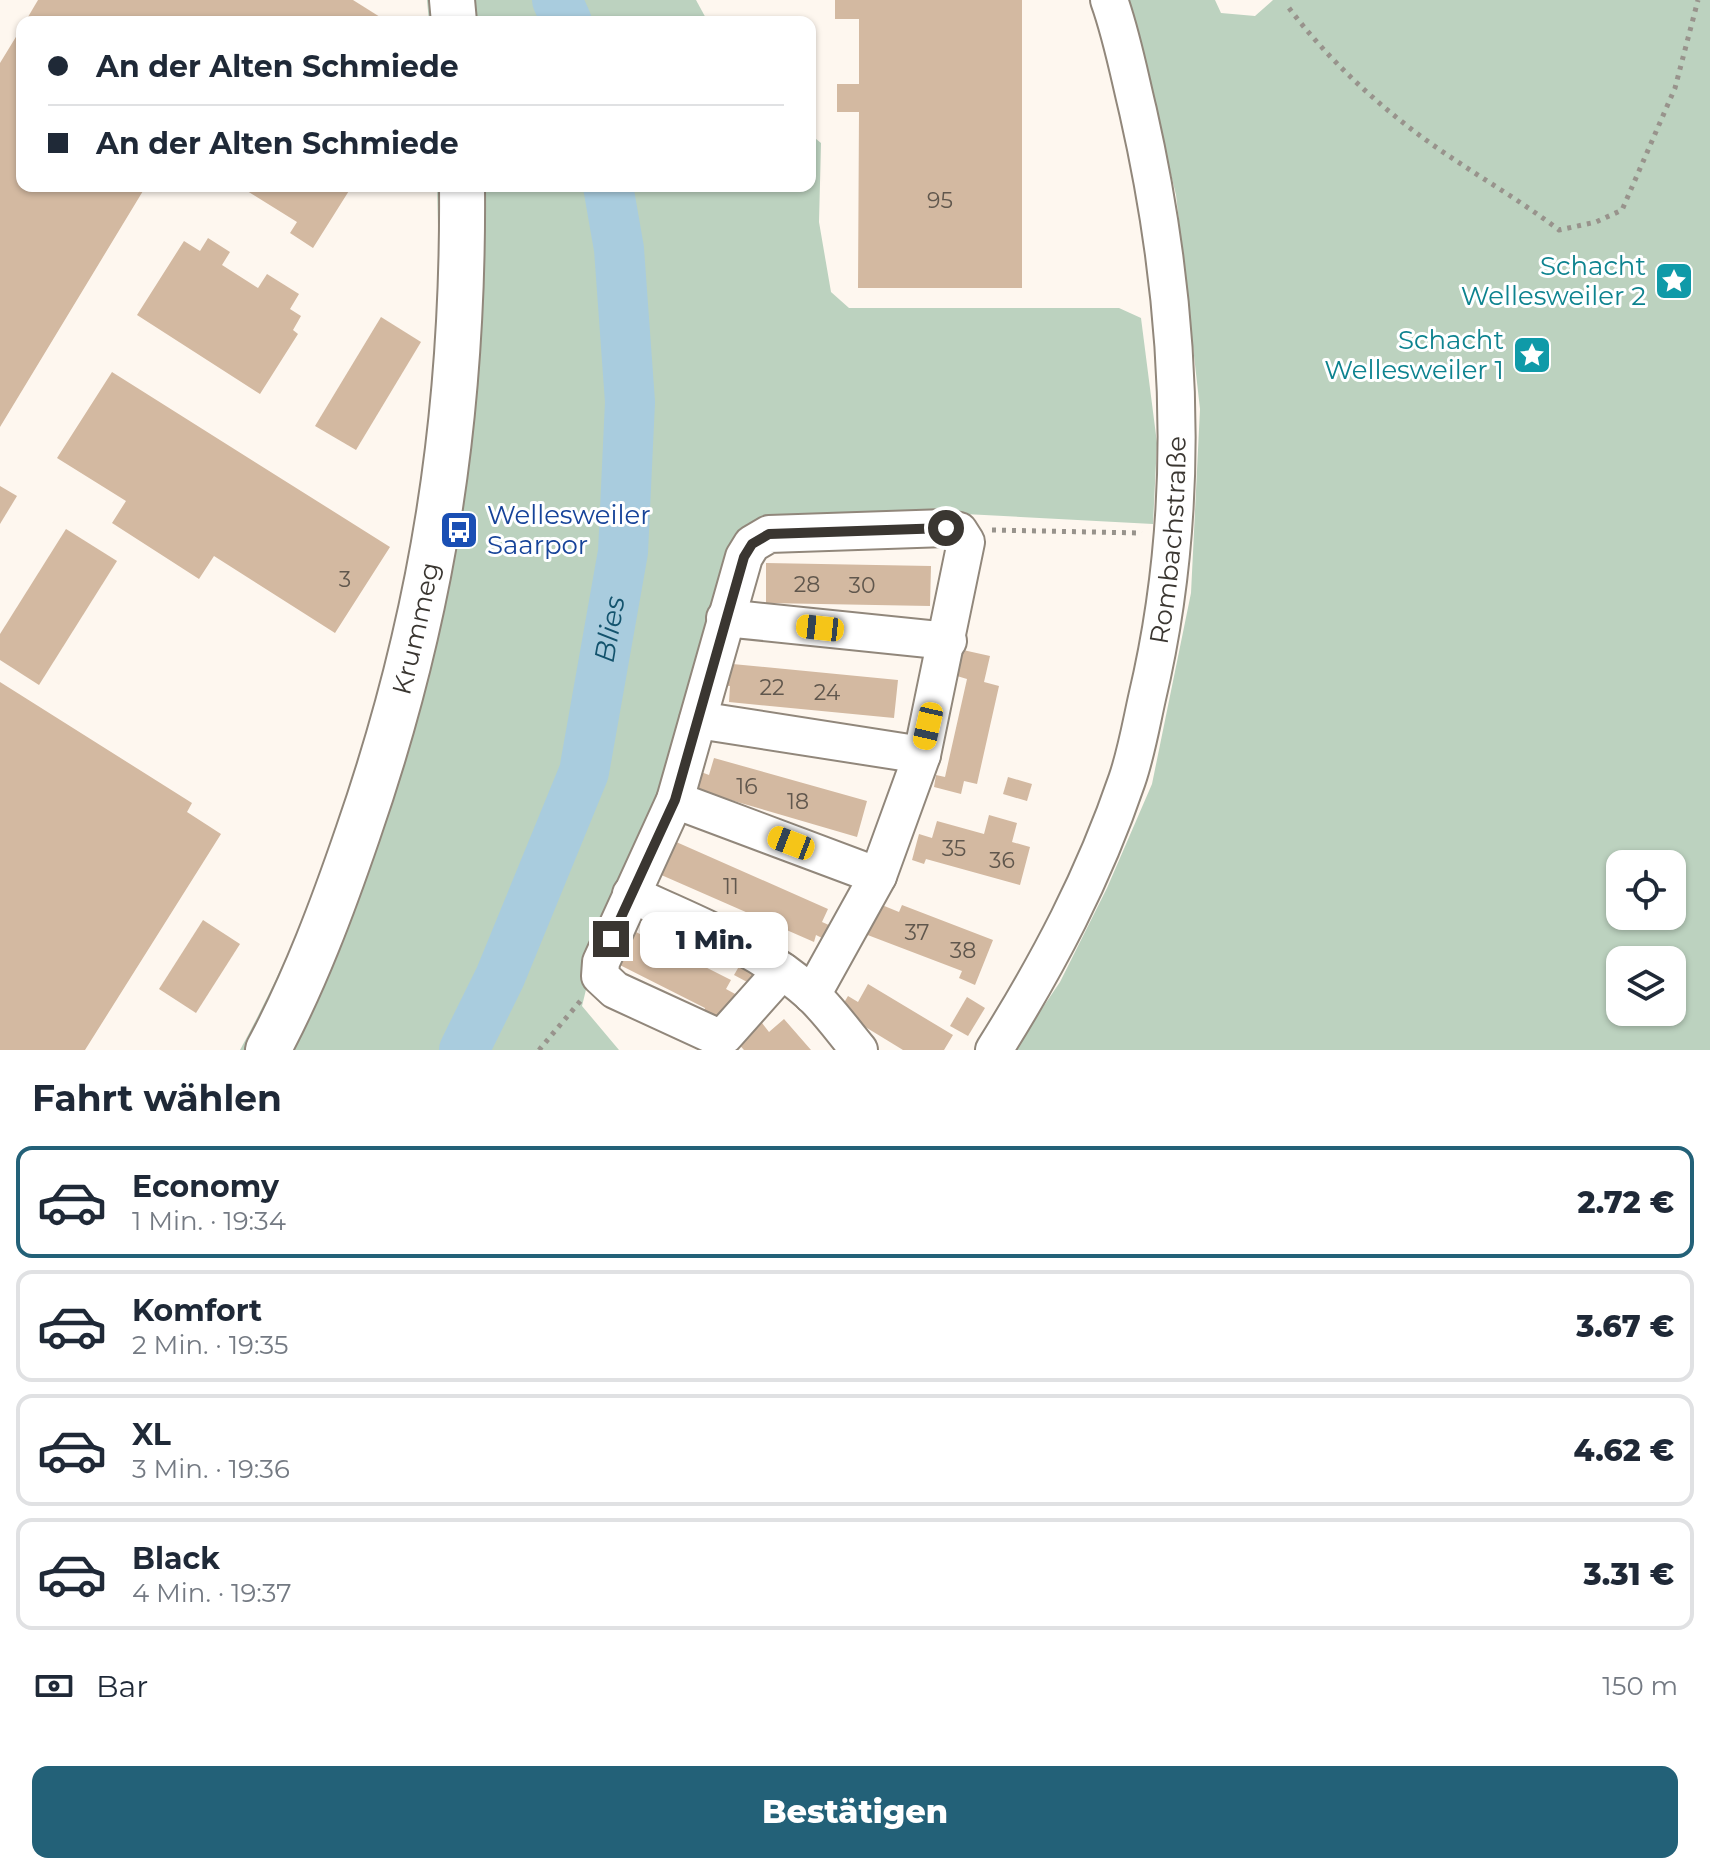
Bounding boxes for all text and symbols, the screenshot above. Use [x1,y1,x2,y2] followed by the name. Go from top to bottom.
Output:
[96,48,459,85] text: An der Alten Schmiede
[96,125,459,162] text: An der Alten Schmiede
[927,187,953,214] house number: 95
[1461,250,1646,312] place label: Schacht Wellesweiler 2
[1653,260,1695,302] place icon: Schacht Wellesweiler 2
[1324,324,1504,386] place label: Schacht Wellesweiler 1
[1511,334,1553,376] place icon: Schacht Wellesweiler 1
[1143,436,1193,646] street label: Rombachstraße
[487,499,651,561] place label: Wellesweiler Saarpor
[438,509,480,551] bus stop icon: Wellesweiler Saarpor
[928,510,964,546] route start
[385,559,446,698] street label: Krummeg
[339,566,351,593] house number: 3
[794,571,820,598] house number: 28
[849,572,875,599] house number: 30
[587,593,632,665] water label: Blies
[795,614,845,642] car
[760,674,785,701] house number: 22
[814,679,841,706] house number: 24
[911,700,945,752] car
[736,773,758,800] house number: 16
[787,788,809,815] house number: 18
[764,823,818,863] car
[942,835,966,862] house number: 35
[989,847,1015,874] house number: 36
[1606,850,1686,1026] map controls
[1606,850,1686,930] button: locate
[723,873,739,900] house number: 11
[639,911,787,967] callout: 1 Min.
[904,919,930,946] house number: 37
[593,921,629,957] route end
[676,924,752,956] text: 1 Min.
[950,937,976,964] house number: 38
[1606,946,1686,1026] button: layers
[32,1076,282,1120] text: Fahrt wählen
[36,1166,108,1238] icon: car
[132,1168,279,1205] text: Economy
[1578,1184,1674,1221] text: 2.72 €
[132,1205,286,1237] text: 1 Min. · 19:34
[36,1290,108,1362] icon: car
[132,1292,262,1329] text: Komfort
[1576,1308,1674,1345] text: 3.67 €
[132,1329,289,1361] text: 2 Min. · 19:35
[36,1414,108,1486] icon: car
[132,1416,171,1453] text: XL
[1574,1432,1674,1469] text: 4.62 €
[132,1453,290,1485] text: 3 Min. · 19:36
[36,1538,108,1610] icon: car
[132,1540,220,1577] text: Black
[1584,1556,1674,1593] text: 3.31 €
[132,1577,291,1609] text: 4 Min. · 19:37
[32,1664,76,1708] icon: cash
[96,1668,148,1705] text: Bar
[1602,1670,1678,1702] text: 150 m
[32,1766,1678,1858] button: Bestätigen

